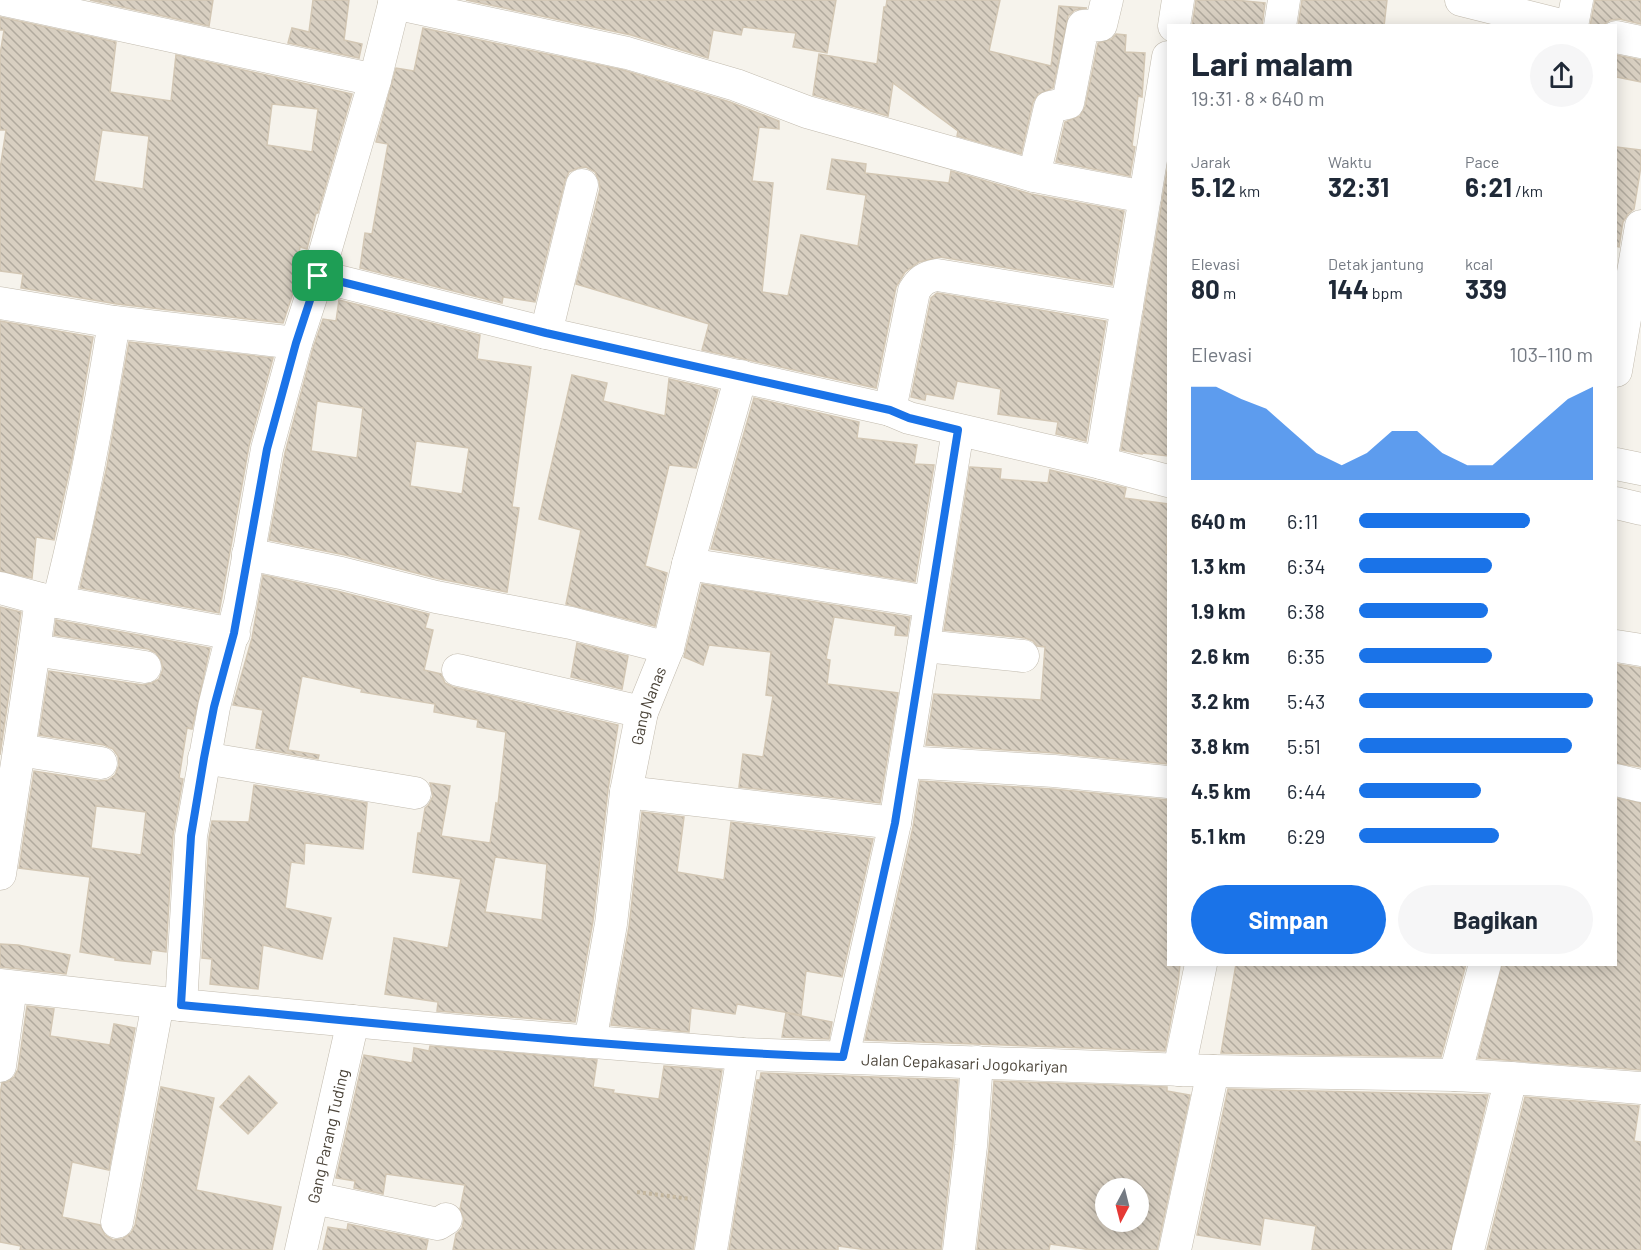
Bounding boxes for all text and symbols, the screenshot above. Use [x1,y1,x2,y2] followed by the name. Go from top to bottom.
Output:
[1191,43,1353,83] text: Lari malam
[1530,44,1593,107] button: share
[1191,86,1325,110] text: 19:31 · 8 × 640 m
[1191,152,1230,171] text: Jarak
[1328,152,1372,171] text: Waktu
[1465,152,1499,171] text: Pace
[1191,171,1236,202] text: 5.12
[1328,171,1389,202] text: 32:31
[1465,171,1512,202] text: 6:21
[1236,181,1260,200] text: km
[1512,181,1543,200] text: /km
[292,250,343,301] pin
[1191,254,1240,273] text: Elevasi
[1328,254,1424,273] text: Detak jantung
[1465,254,1493,273] text: kcal
[301,259,334,292] icon: arrive
[1191,273,1220,304] text: 80
[1328,273,1369,304] text: 144
[1465,273,1507,304] text: 339
[1220,283,1236,302] text: m
[1369,283,1403,302] text: bpm
[1191,342,1252,366] text: Elevasi
[1510,342,1593,366] text: 103–110 m
[1191,509,1246,533] text: 640 m
[1287,509,1318,533] text: 6:11
[1191,554,1246,578] text: 1.3 km
[1287,554,1325,578] text: 6:34
[1191,599,1245,623] text: 1.9 km
[1287,599,1325,623] text: 6:38
[1191,644,1250,668] text: 2.6 km
[1287,644,1325,668] text: 6:35
[626,663,669,746] street label: Gang Nanas
[1191,689,1250,713] text: 3.2 km
[1287,689,1325,713] text: 5:43
[1191,734,1249,758] text: 3.8 km
[1287,734,1321,758] text: 5:51
[1191,779,1251,803] text: 4.5 km
[1287,779,1326,803] text: 6:44
[1191,824,1246,848] text: 5.1 km
[1287,824,1325,848] text: 6:29
[1191,885,1386,954] button: Simpan
[1398,885,1593,954] button: Bagikan
[861,1049,1068,1075] street label: Jalan Cepakasari Jogokariyan
[302,1067,351,1205] street label: Gang Parang Tuding
[1095,1178,1149,1232] north arrow
[1095,1178,1149,1232] map controls

